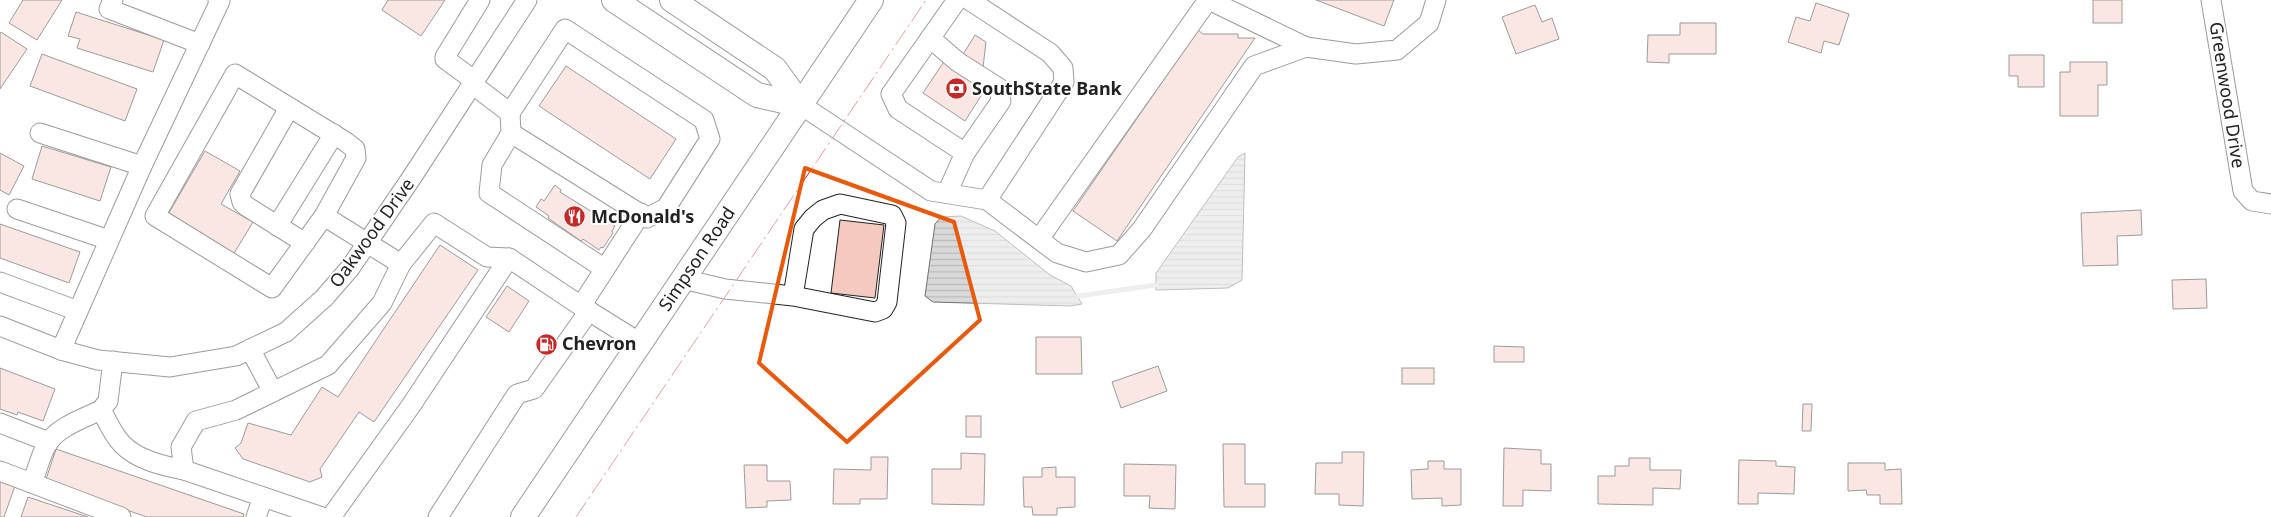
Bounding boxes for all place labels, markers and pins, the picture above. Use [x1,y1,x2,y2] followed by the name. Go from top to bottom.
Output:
[972,76,1123,100] place label: SouthState Bank
[944,77,968,101] bank icon: SouthState Bank
[591,204,694,228] place label: McDonald's
[563,205,587,229] restaurant icon: McDonald's
[562,331,637,355] place label: Chevron
[534,332,558,356] fuel station icon: Chevron

